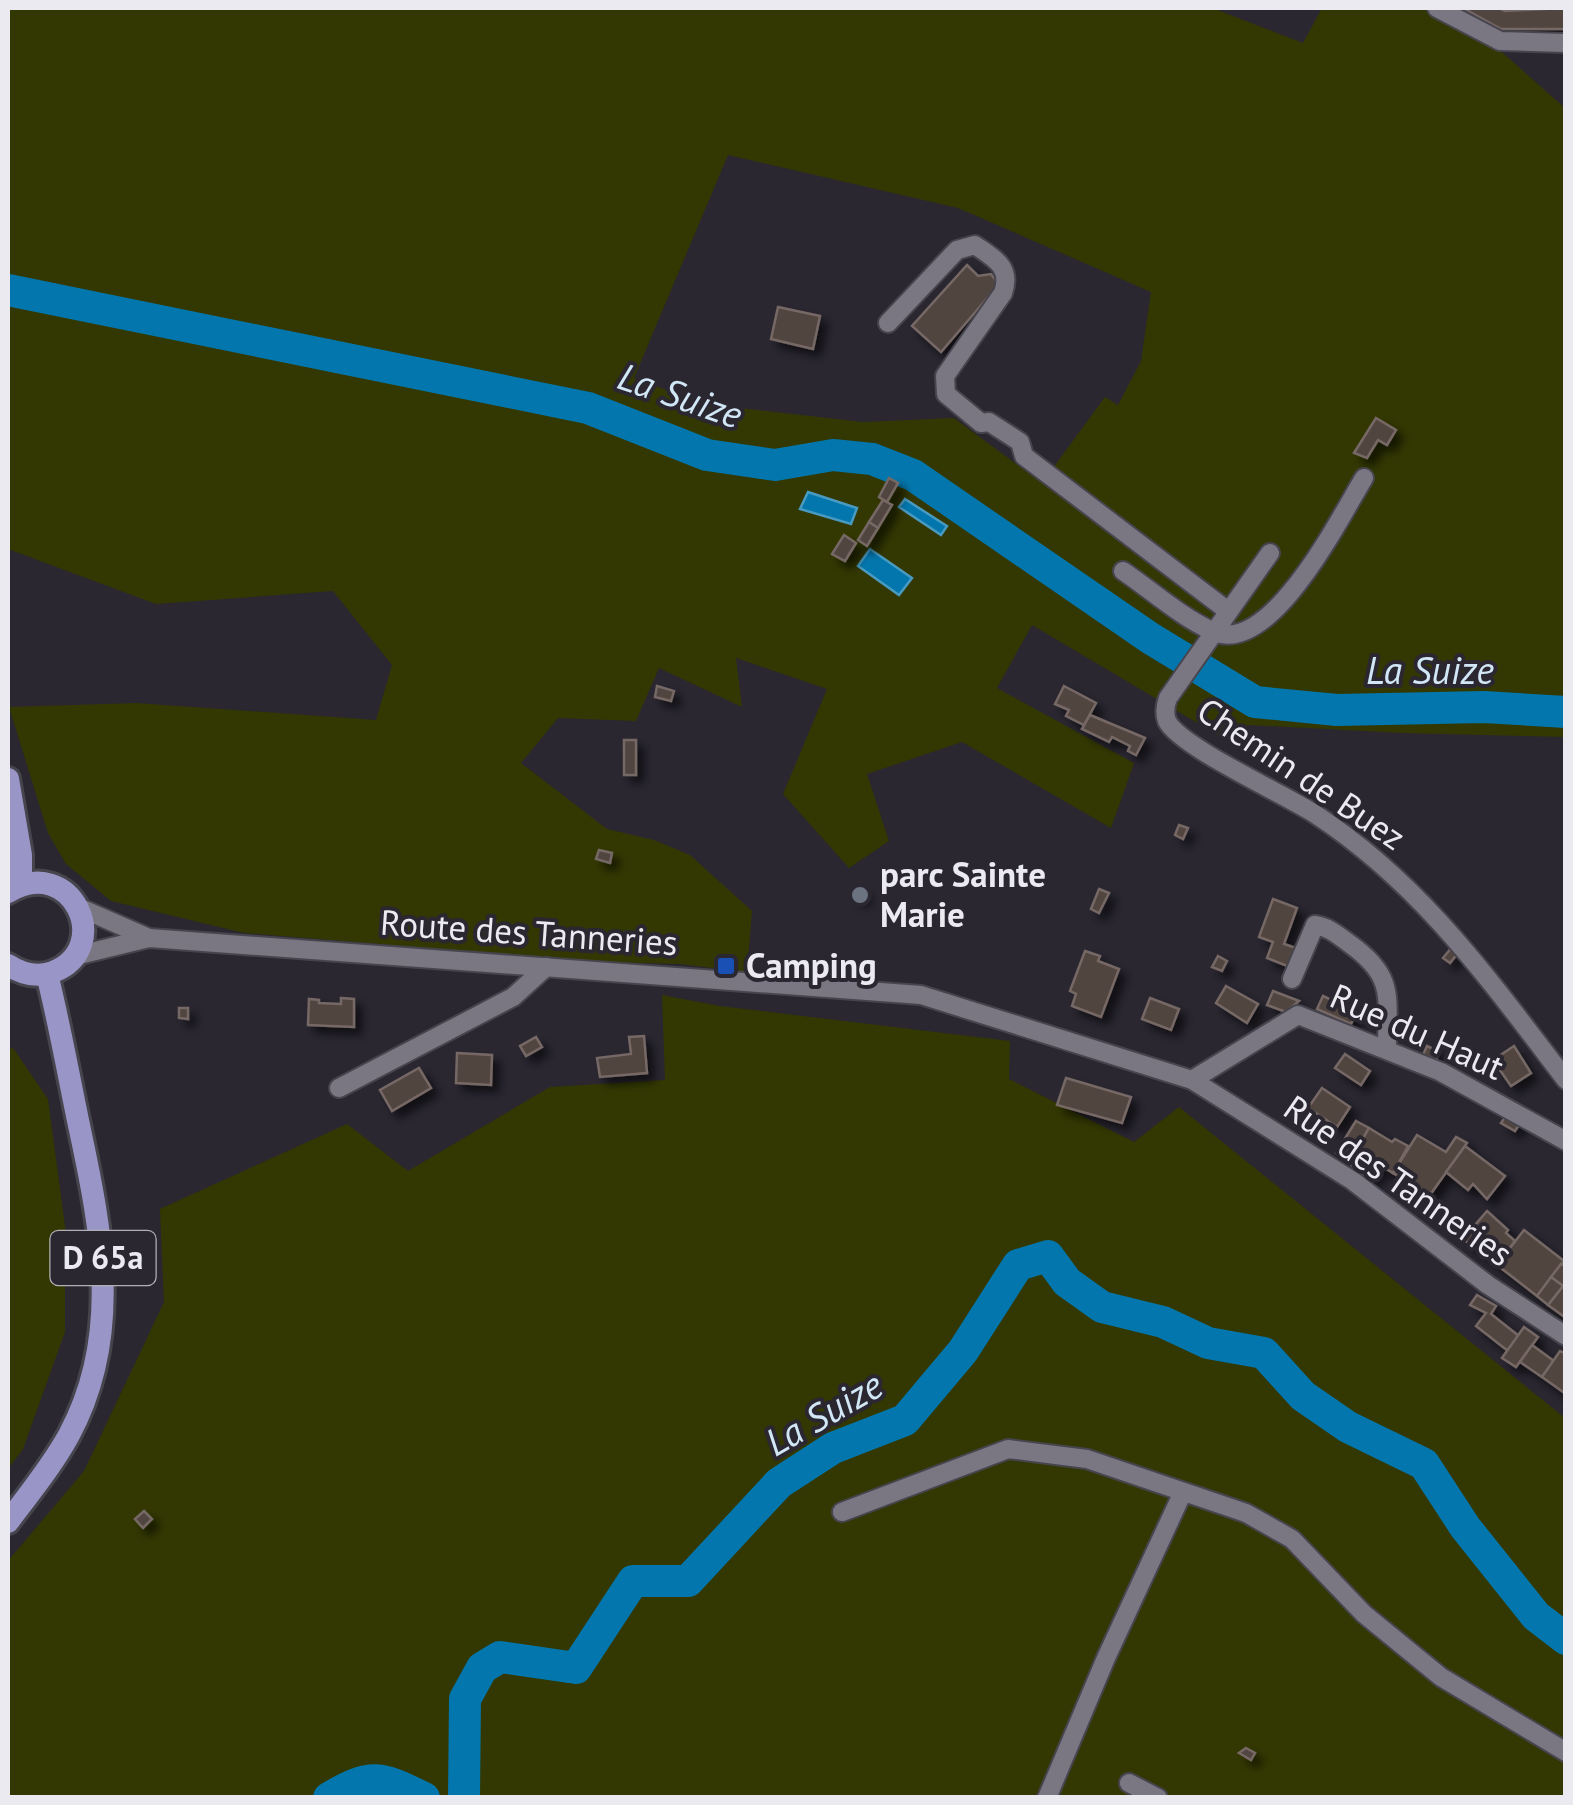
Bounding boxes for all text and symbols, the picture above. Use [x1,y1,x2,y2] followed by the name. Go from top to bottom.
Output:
[612,351,749,439] water label: La Suize
[1366,645,1494,694] water label: La Suize
[1189,687,1415,860] street label: Chemin de Buez
[880,851,1046,937] place label: parc Sainte Marie
[849,884,871,906] marker: parc Sainte Marie
[379,899,679,965] street label: Route des Tanneries
[746,942,877,988] place label: Camping
[715,955,737,977] marker: Camping
[1323,972,1511,1090] street label: Rue du Haut
[1275,1084,1522,1276] street label: Rue des Tanneries
[51,1231,156,1285] road number: D 65a
[756,1359,891,1466] water label: La Suize

